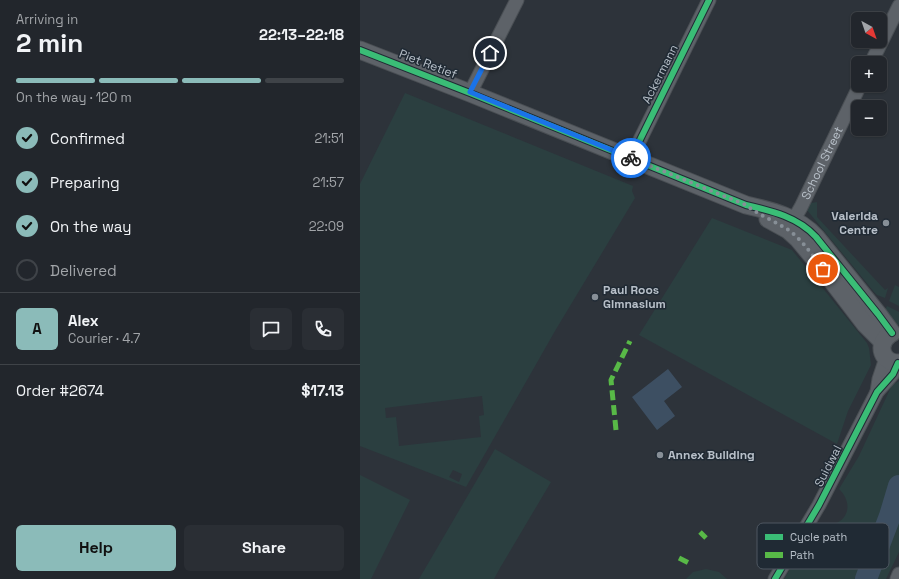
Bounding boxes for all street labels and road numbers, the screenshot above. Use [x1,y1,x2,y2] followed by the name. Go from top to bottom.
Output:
[638,42,682,106] street label: Ackermann
[397,46,459,82] street label: Piet Retief
[798,124,847,202] street label: School Street
[811,442,845,490] street label: Suidwal

